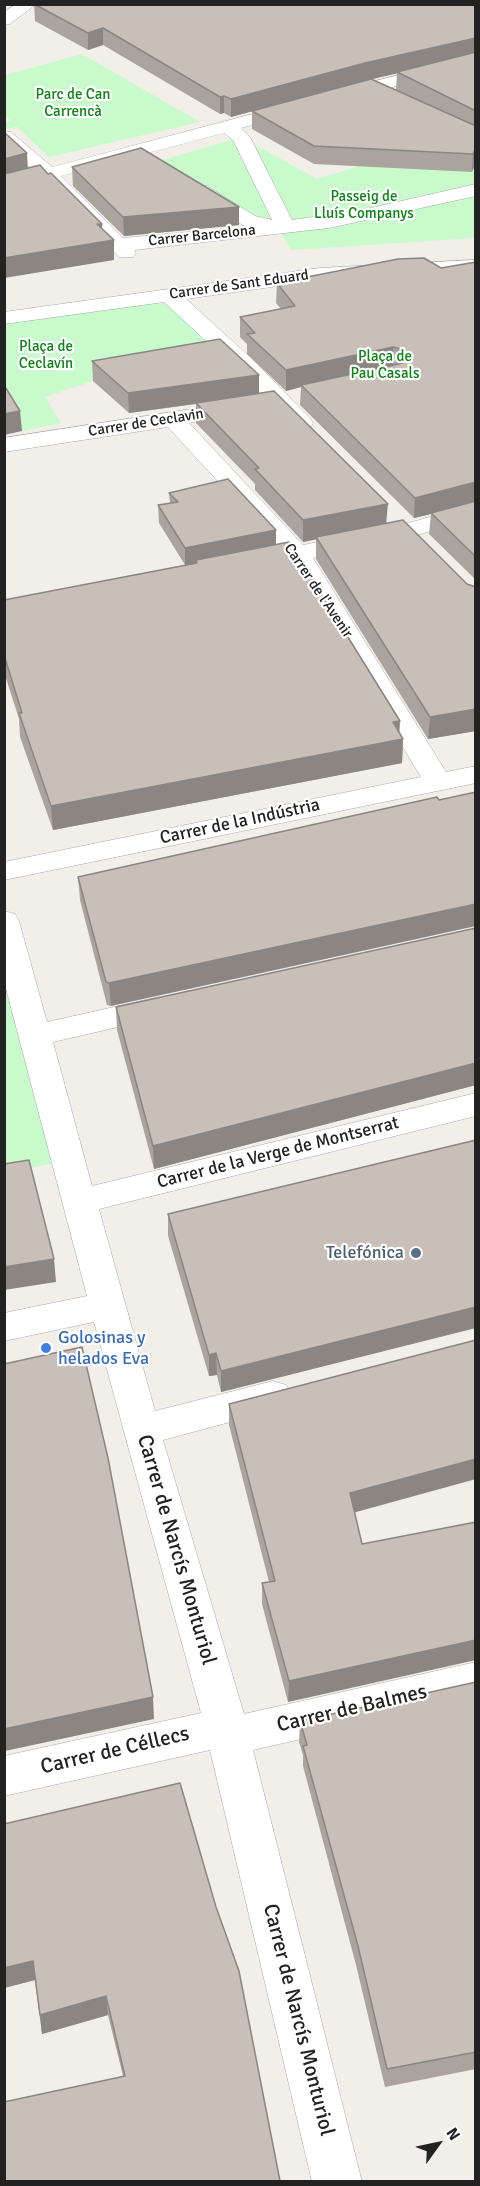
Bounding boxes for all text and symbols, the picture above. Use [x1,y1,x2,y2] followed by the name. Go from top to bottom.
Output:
[36,86,110,121] park label: Parc de Can Carrencà
[314,188,414,223] park label: Passeig de Lluís Companys
[147,221,257,251] street label: Carrer Barcelona
[168,266,310,304] street label: Carrer de Sant Eduard
[19,338,73,373] park label: Plaça de Ceclavín
[351,348,419,383] park label: Plaça de Pau Casals
[87,405,205,441] street label: Carrer de Ceclavin
[280,540,356,642] street label: Carrer de l'Avenir
[158,795,322,849] street label: Carrer de la Indústria
[155,1112,401,1194] street label: Carrer de la Verge de Montserrat
[326,1242,404,1264] place label: Telefónica
[409,1246,423,1260] marker: Telefónica
[58,1327,149,1370] place label: Golosinas y helados Eva
[39,1341,53,1355] marker: Golosinas y helados Eva
[131,1432,221,1668] street label: Carrer de Narcís Monturiol
[274,1679,430,1739] street label: Carrer de Balmes
[38,1722,192,1780] street label: Carrer de Céllecs
[257,1901,339,2139] street label: Carrer de Narcís Monturiol
[408,2114,468,2174] north arrow
[442,2124,465,2144] text: N

